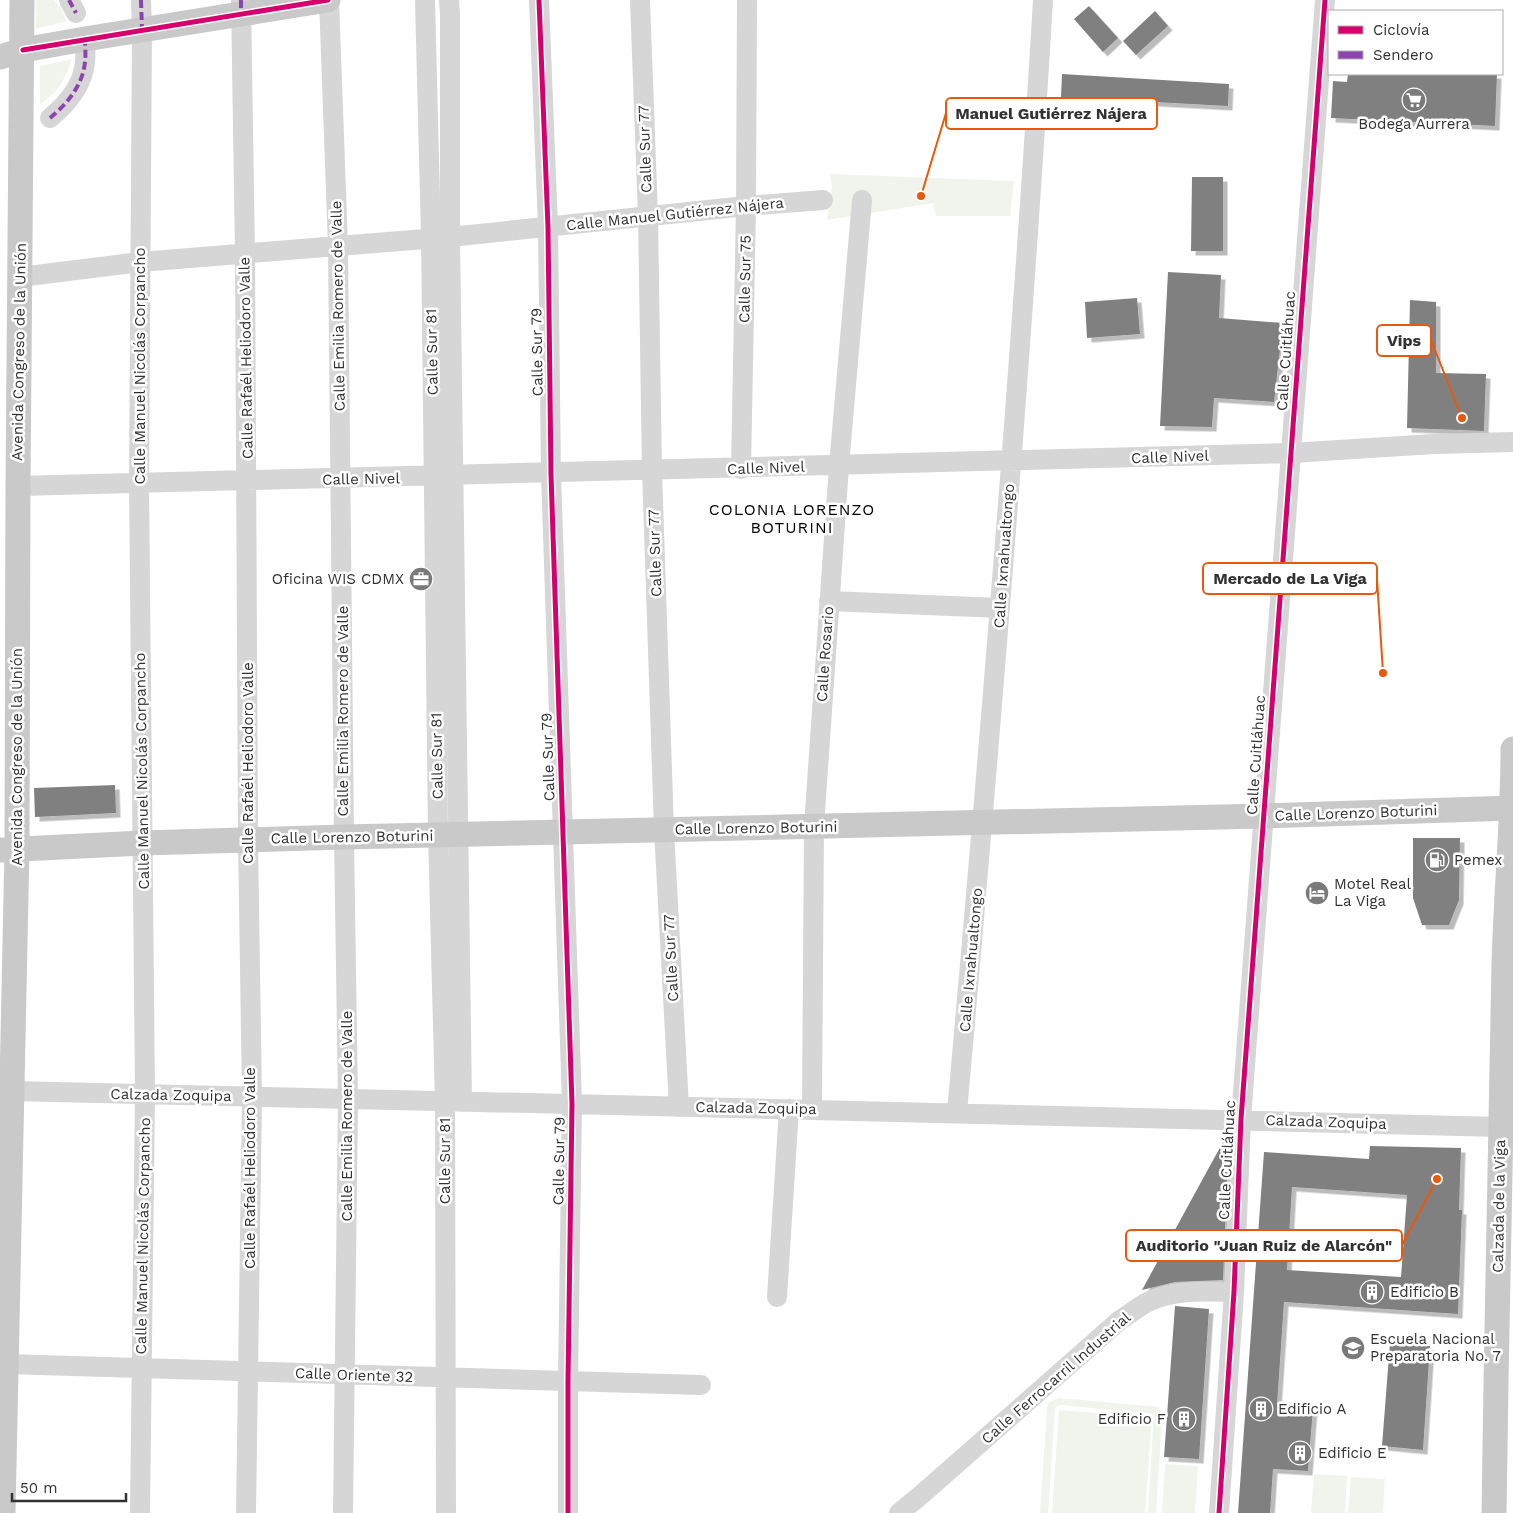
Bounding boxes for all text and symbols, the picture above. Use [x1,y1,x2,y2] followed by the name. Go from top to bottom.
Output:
[1328,10,1503,75] legend
[1373,21,1430,39] text: Ciclovía
[1373,46,1434,64] text: Sendero
[1401,87,1427,113] supermarket icon: Bodega Aurrera
[946,98,1157,129] callout: Manuel Gutiérrez Nájera
[955,104,1148,123] text: Manuel Gutiérrez Nájera
[634,105,656,193] street label: Calle Sur 77
[1358,115,1470,133] place label: Bodega Aurrera
[565,194,785,234] street label: Calle Manuel Gutiérrez Nájera
[327,200,349,412] street label: Calle Emilia Romero de Valle
[735,235,755,323] street label: Calle Sur 75
[8,243,30,461] street label: Avenida Congreso de la Unión
[131,247,149,485] street label: Calle Manuel Nicolás Corpancho
[235,257,257,459] street label: Calle Rafaél Heliodoro Valle
[1273,290,1299,412] street label: Calle Cuitláhuac
[527,308,547,396] street label: Calle Sur 79
[422,309,442,395] street label: Calle Sur 81
[1377,325,1431,356] callout: Vips
[1387,331,1422,350] text: Vips
[1131,447,1210,467] street label: Calle Nivel
[727,458,806,478] street label: Calle Nivel
[322,469,400,489] street label: Calle Nivel
[990,483,1018,629] street label: Calle Ixnahualtongo
[709,500,875,537] district label: COLONIA LORENZO BOTURINI
[644,509,666,597] street label: Calle Sur 77
[1203,563,1377,594] callout: Mercado de La Viga
[408,566,434,592] office icon: Oficina WIS CDMX
[1213,569,1368,588] text: Mercado de La Viga
[272,570,404,588] place label: Oficina WIS CDMX
[334,606,352,816] street label: Calle Emilia Romero de Valle
[813,606,837,702] street label: Calle Rosario
[8,648,26,866] street label: Avenida Congreso de la Unión
[131,652,153,890] street label: Calle Manuel Nicolás Corpancho
[239,662,257,864] street label: Calle Rafaél Heliodoro Valle
[1243,694,1269,816] street label: Calle Cuitláhuac
[537,712,559,802] street label: Calle Sur 79
[427,713,447,799] street label: Calle Sur 81
[1274,801,1438,825] street label: Calle Lorenzo Boturini
[674,818,838,838] street label: Calle Lorenzo Boturini
[270,827,434,847] street label: Calle Lorenzo Boturini
[1424,847,1450,873] fuel station icon: Pemex
[1454,851,1502,869] place label: Pemex
[1334,875,1412,910] place label: Motel Real La Viga
[1304,880,1330,906] hotel icon: Motel Real La Viga
[956,887,986,1033] street label: Calle Ixnahualtongo
[660,914,682,1002] street label: Calle Sur 77
[338,1011,356,1221] street label: Calle Emilia Romero de Valle
[241,1067,259,1269] street label: Calle Rafaél Heliodoro Valle
[110,1085,232,1105] street label: Calzada Zoquipa
[695,1098,817,1118] street label: Calzada Zoquipa
[1215,1100,1239,1220] street label: Calle Cuitláhuac
[1265,1111,1387,1133] street label: Calzada Zoquipa
[132,1117,154,1355] street label: Calle Manuel Nicolás Corpancho
[549,1117,569,1205] street label: Calle Sur 79
[436,1118,454,1204] street label: Calle Sur 81
[1489,1139,1509,1273] street label: Calzada de la Viga
[1126,1230,1402,1261] callout: Auditorio "Juan Ruiz de Alarcón"
[1136,1236,1392,1255] text: Auditorio "Juan Ruiz de Alarcón"
[1359,1279,1385,1305] building icon: Edificio B
[1390,1283,1459,1301] place label: Edificio B
[978,1308,1135,1448] street label: Calle Ferrocarril Industrial
[1370,1330,1501,1365] place label: Escuela Nacional Preparatoria No. 7
[1340,1335,1366,1361] school or university icon: Escuela Nacional Preparatoria No. 7
[295,1364,413,1386] street label: Calle Oriente 32
[1248,1396,1274,1422] building icon: Edificio A
[1278,1400,1346,1418] place label: Edificio A
[1171,1406,1197,1432] building icon: Edificio F
[1098,1410,1166,1428] place label: Edificio F
[1287,1440,1313,1466] building icon: Edificio E
[1318,1444,1387,1462] place label: Edificio E
[12,1470,126,1502] scale bar
[20,1479,57,1497] text: 50 m

